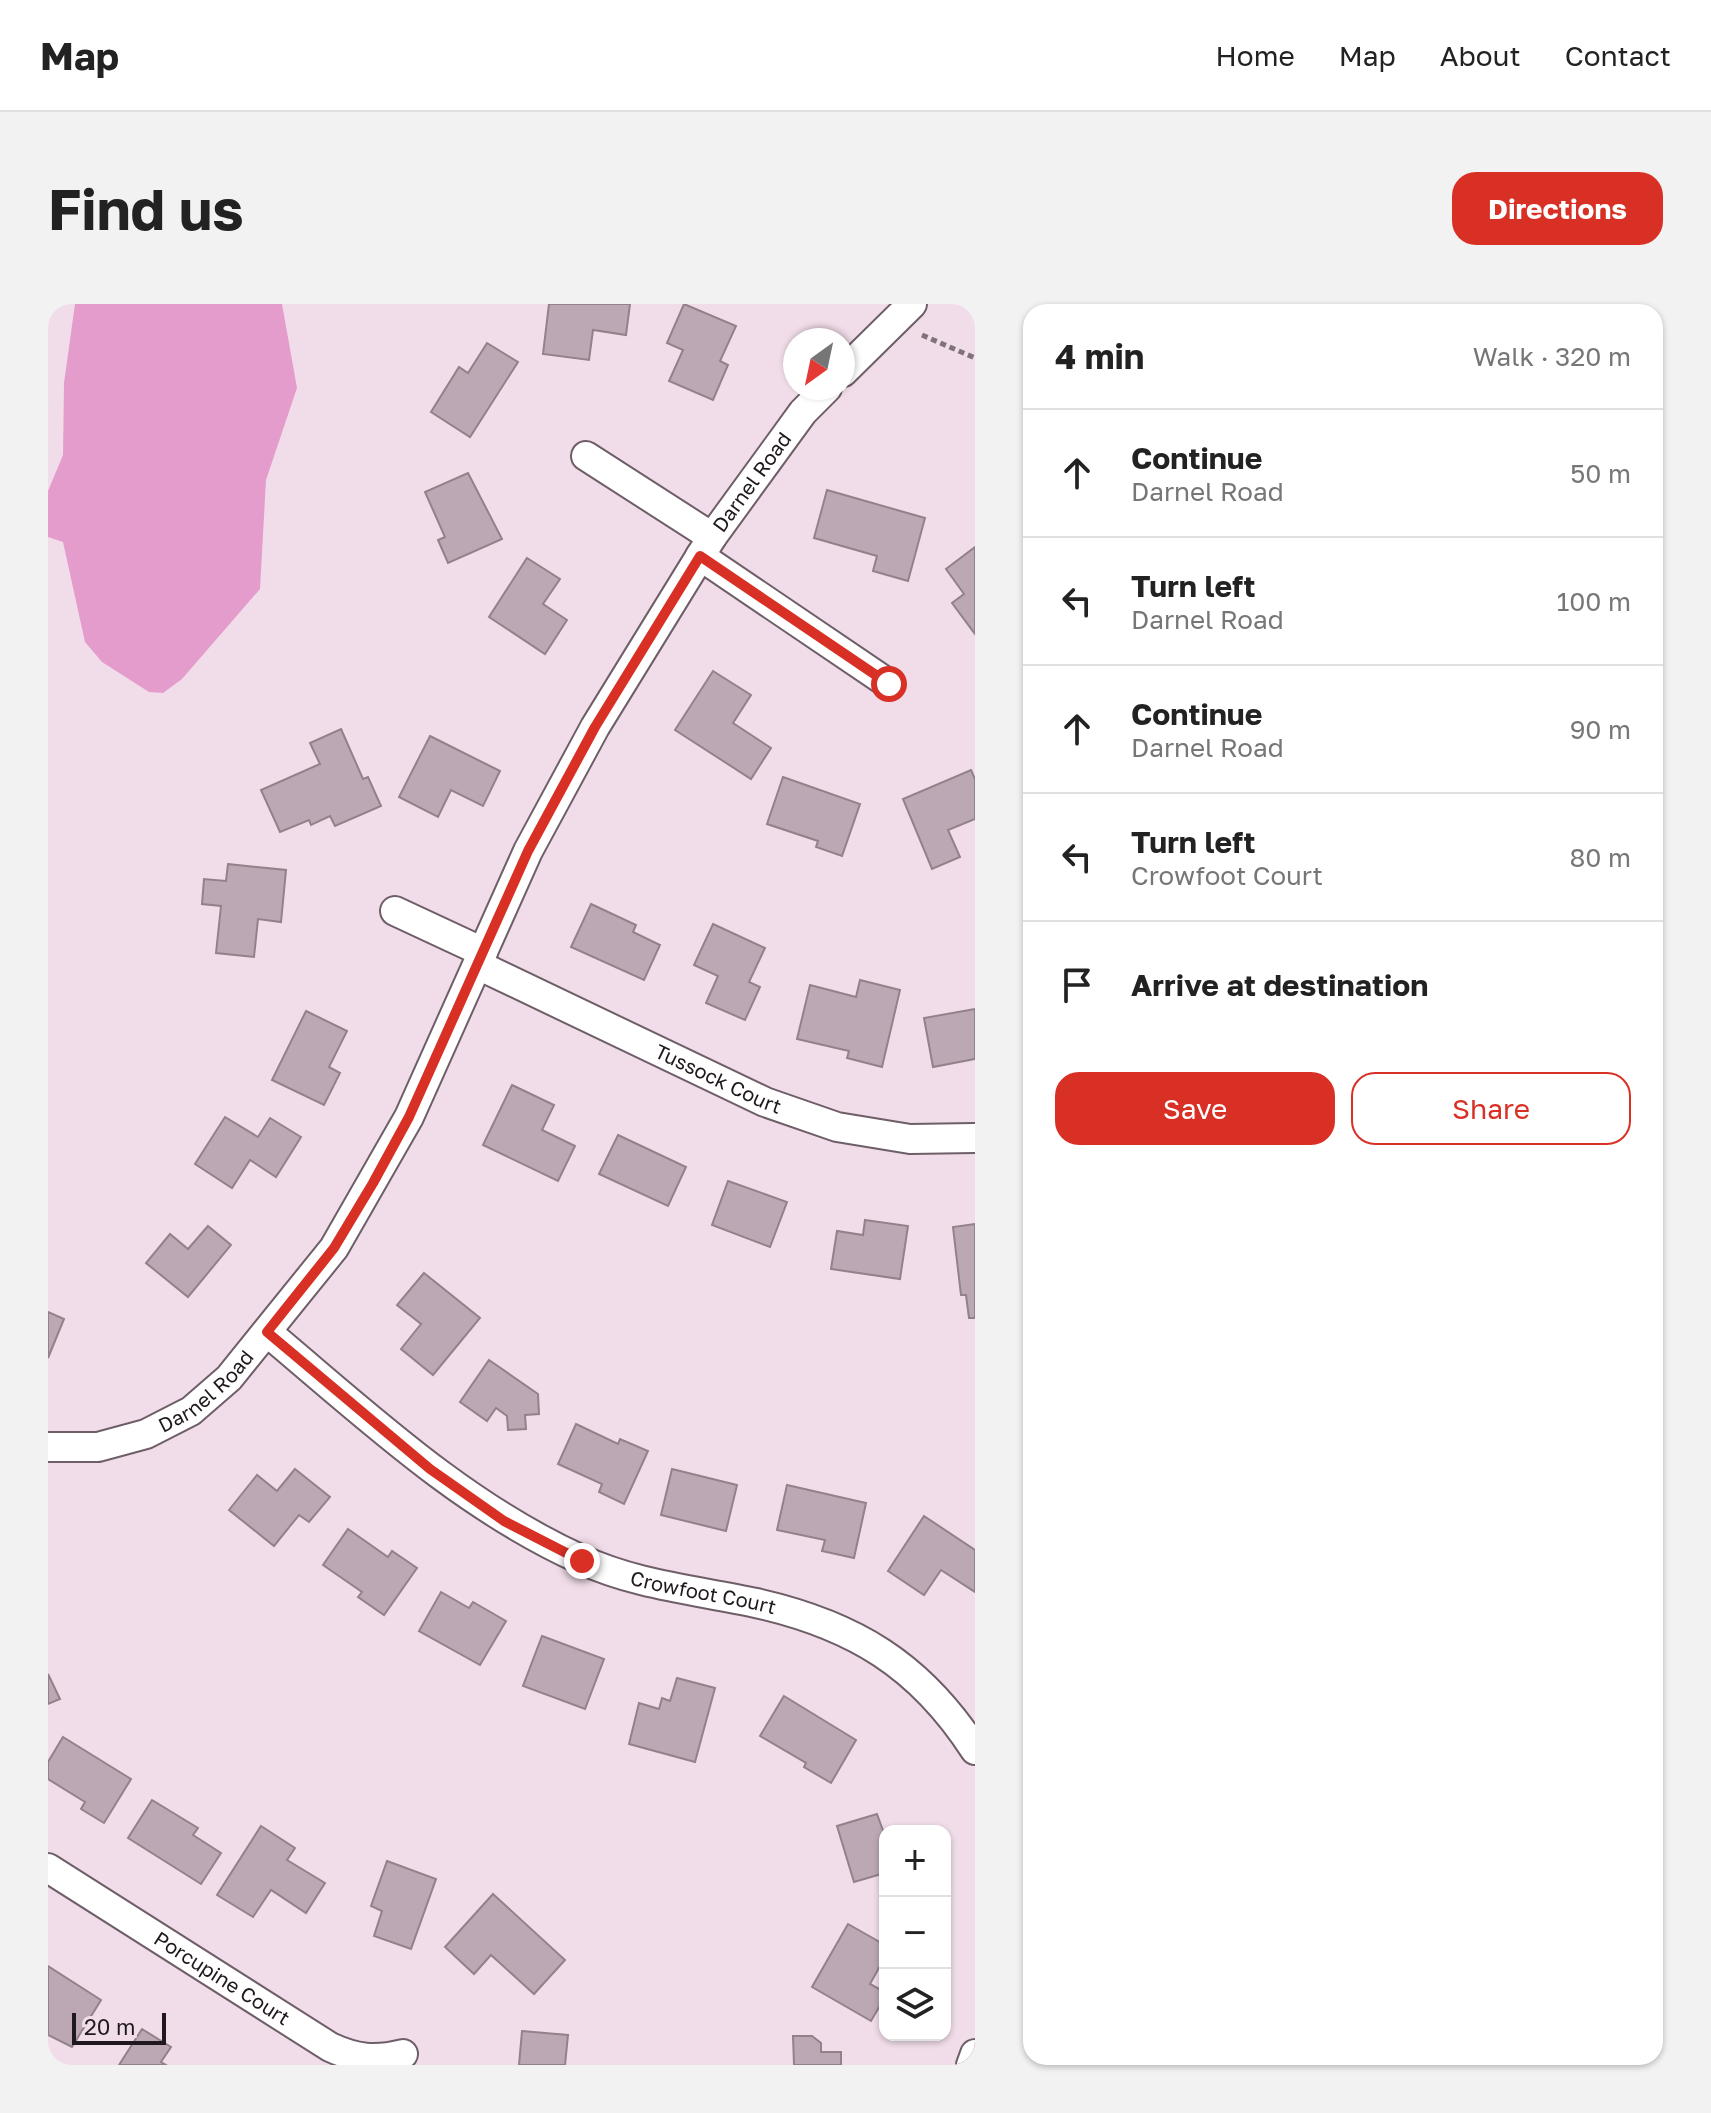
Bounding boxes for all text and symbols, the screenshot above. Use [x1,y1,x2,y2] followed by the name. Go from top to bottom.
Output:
[40,33,119,78] text: Map
[1216,39,1295,72] text: Home
[1339,39,1396,72] text: Map
[1440,39,1521,72] text: About
[1565,39,1671,72] text: Contact
[1452,172,1663,245] button: Directions
[48,175,244,242] text: Find us
[783,328,855,400] north arrow
[1055,336,1144,376] text: 4 min
[1473,341,1631,372] text: Walk · 320 m
[707,427,795,536] street label: Darnel Road
[1131,440,1262,476] text: Continue
[1055,451,1099,495] icon: ahead
[1570,458,1631,489] text: 50 m
[1131,476,1284,507] text: Darnel Road
[1131,568,1256,604] text: Turn left
[1055,579,1099,623] icon: left
[1557,586,1631,617] text: 100 m
[1131,604,1284,635] text: Darnel Road
[871,666,907,702] route start
[1131,696,1262,732] text: Continue
[1055,707,1099,751] icon: ahead
[1570,714,1631,745] text: 90 m
[1131,732,1284,763] text: Darnel Road
[1131,824,1256,860] text: Turn left
[1055,835,1099,879] icon: left
[1570,842,1631,873] text: 80 m
[1131,860,1323,891] text: Crowfoot Court
[1055,963,1099,1007] icon: arrive
[1131,967,1428,1003] text: Arrive at destination
[651,1038,785,1118] street label: Tussock Court
[1055,1072,1335,1145] button: Save
[1351,1072,1631,1145] button: Share
[154,1345,258,1437] street label: Darnel Road
[564,1543,600,1579] route end
[628,1565,779,1618] street label: Crowfoot Court
[879,1825,951,2041] map controls
[879,1825,951,1897] button: +
[879,1897,951,1969] button: −
[150,1926,295,2030] street label: Porcupine Court
[879,1969,951,2041] button: layers
[72,2009,166,2045] scale bar
[84,2013,135,2040] text: 20 m

